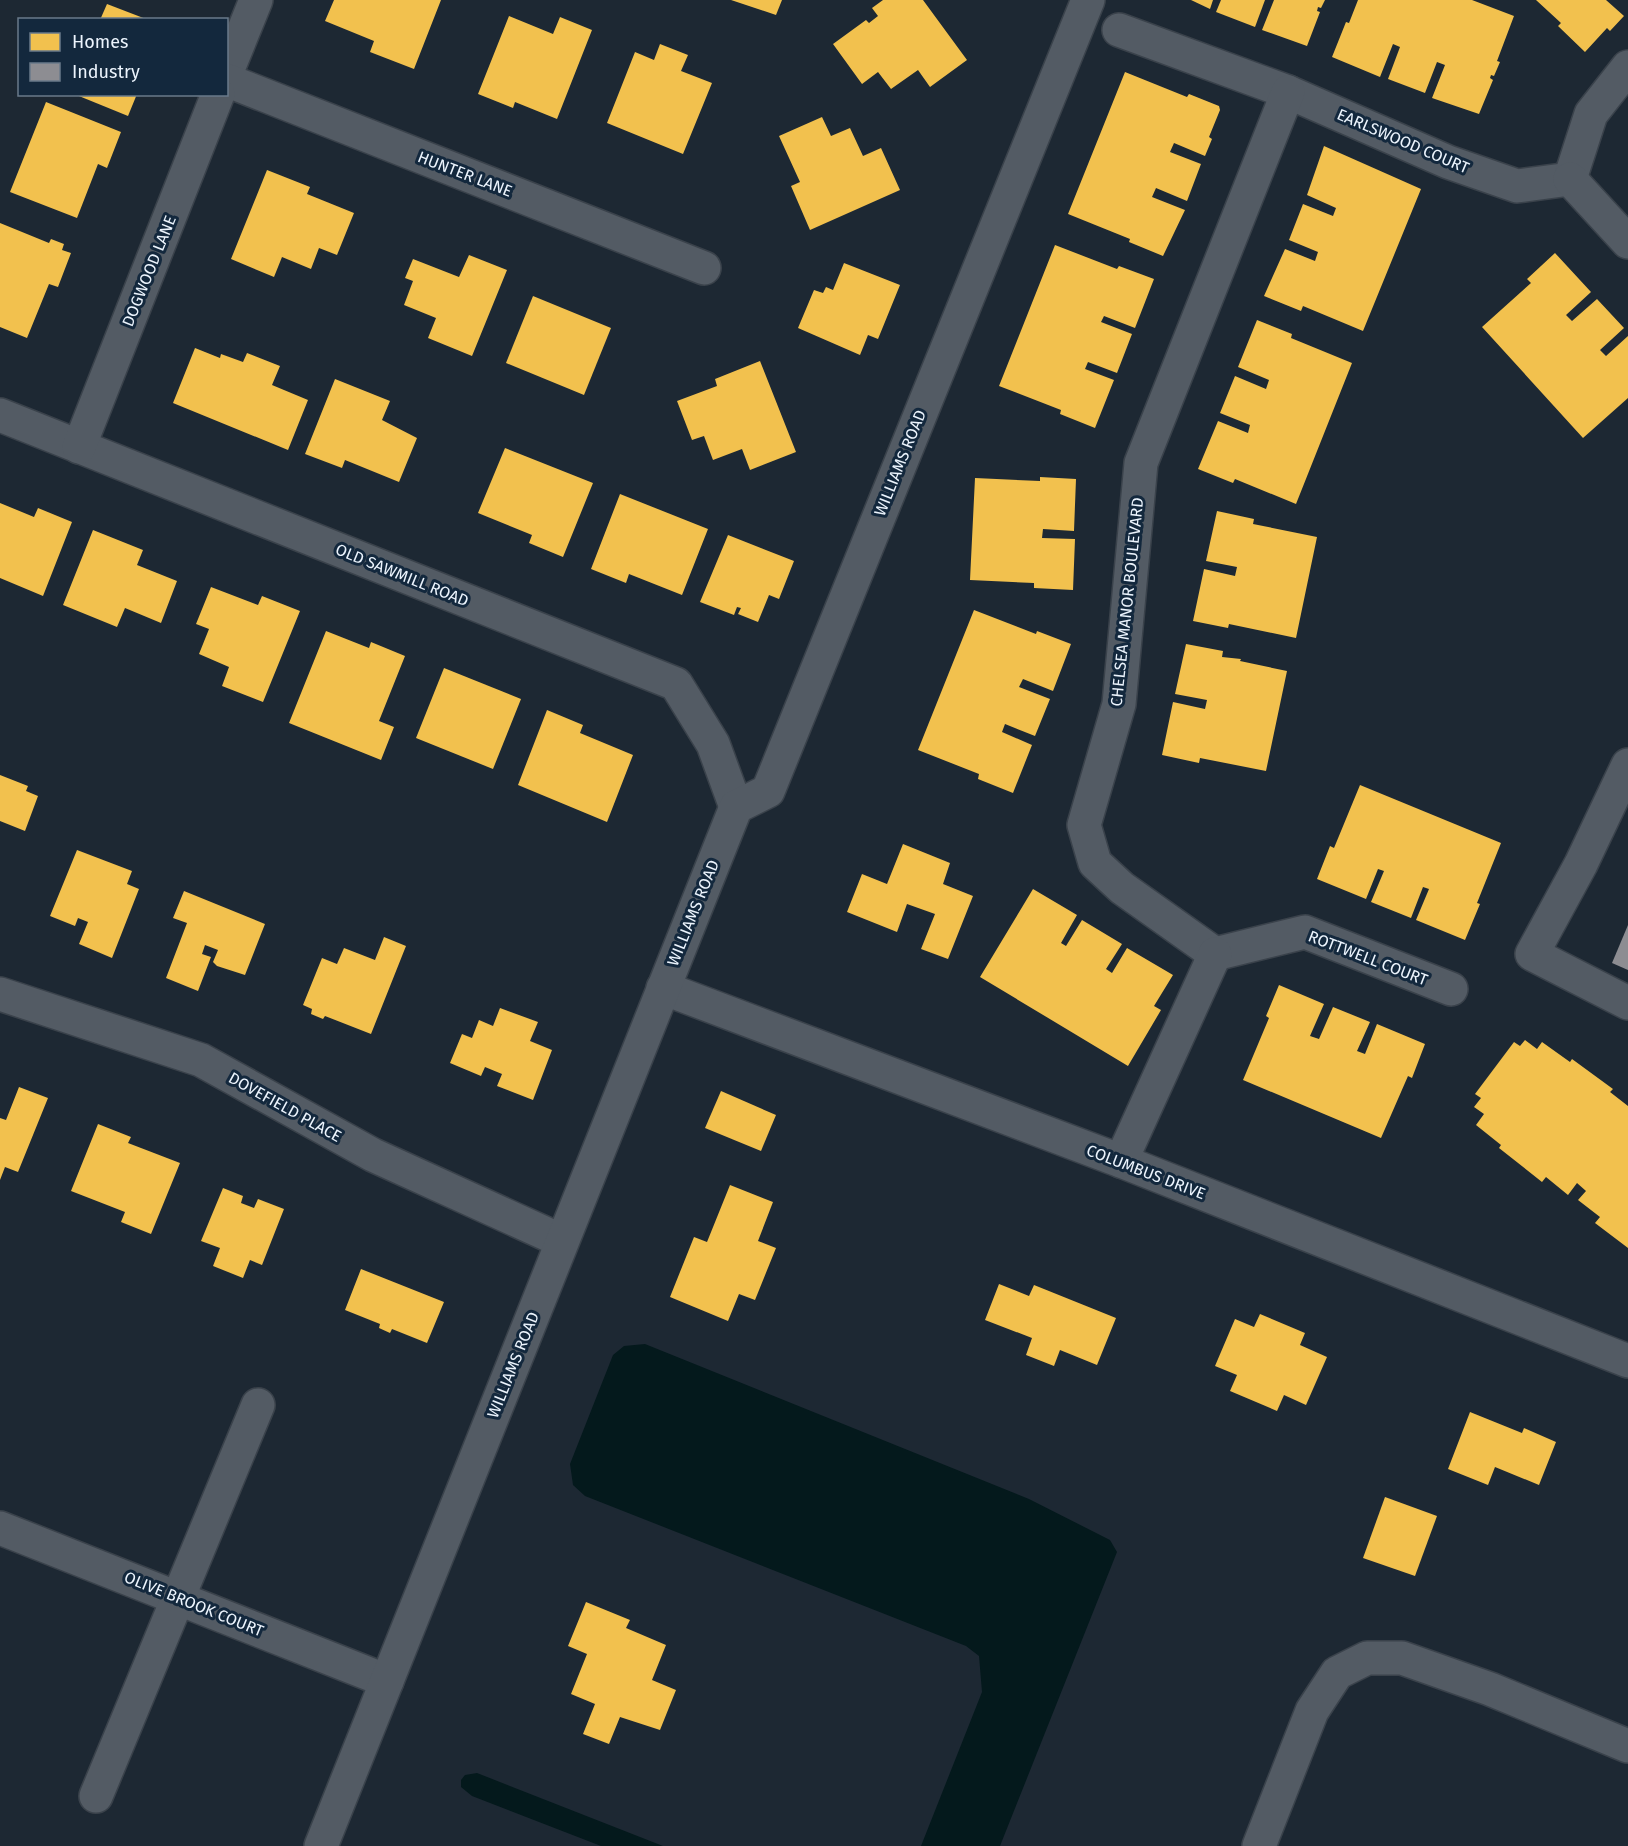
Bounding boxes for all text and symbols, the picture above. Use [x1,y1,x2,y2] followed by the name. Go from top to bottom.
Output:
[18,18,228,96] legend
[72,31,128,53] text: Homes
[72,61,140,83] text: Industry
[1334,105,1473,178] street label: EARLSWOOD COURT
[415,147,515,201] street label: HUNTER LANE
[118,213,180,329] street label: DOGWOOD LANE
[870,407,930,519] street label: WILLIAMS ROAD
[1107,497,1147,707] street label: CHELSEA MANOR BOULEVARD
[333,540,471,610] street label: OLD SAWMILL ROAD
[663,857,723,969] street label: WILLIAMS ROAD
[1306,926,1431,990] street label: ROTTWELL COURT
[225,1068,345,1146] street label: DOVEFIELD PLACE
[1084,1141,1208,1203] street label: COLUMBUS DRIVE
[483,1309,543,1421] street label: WILLIAMS ROAD
[122,1567,267,1641] street label: OLIVE BROOK COURT

